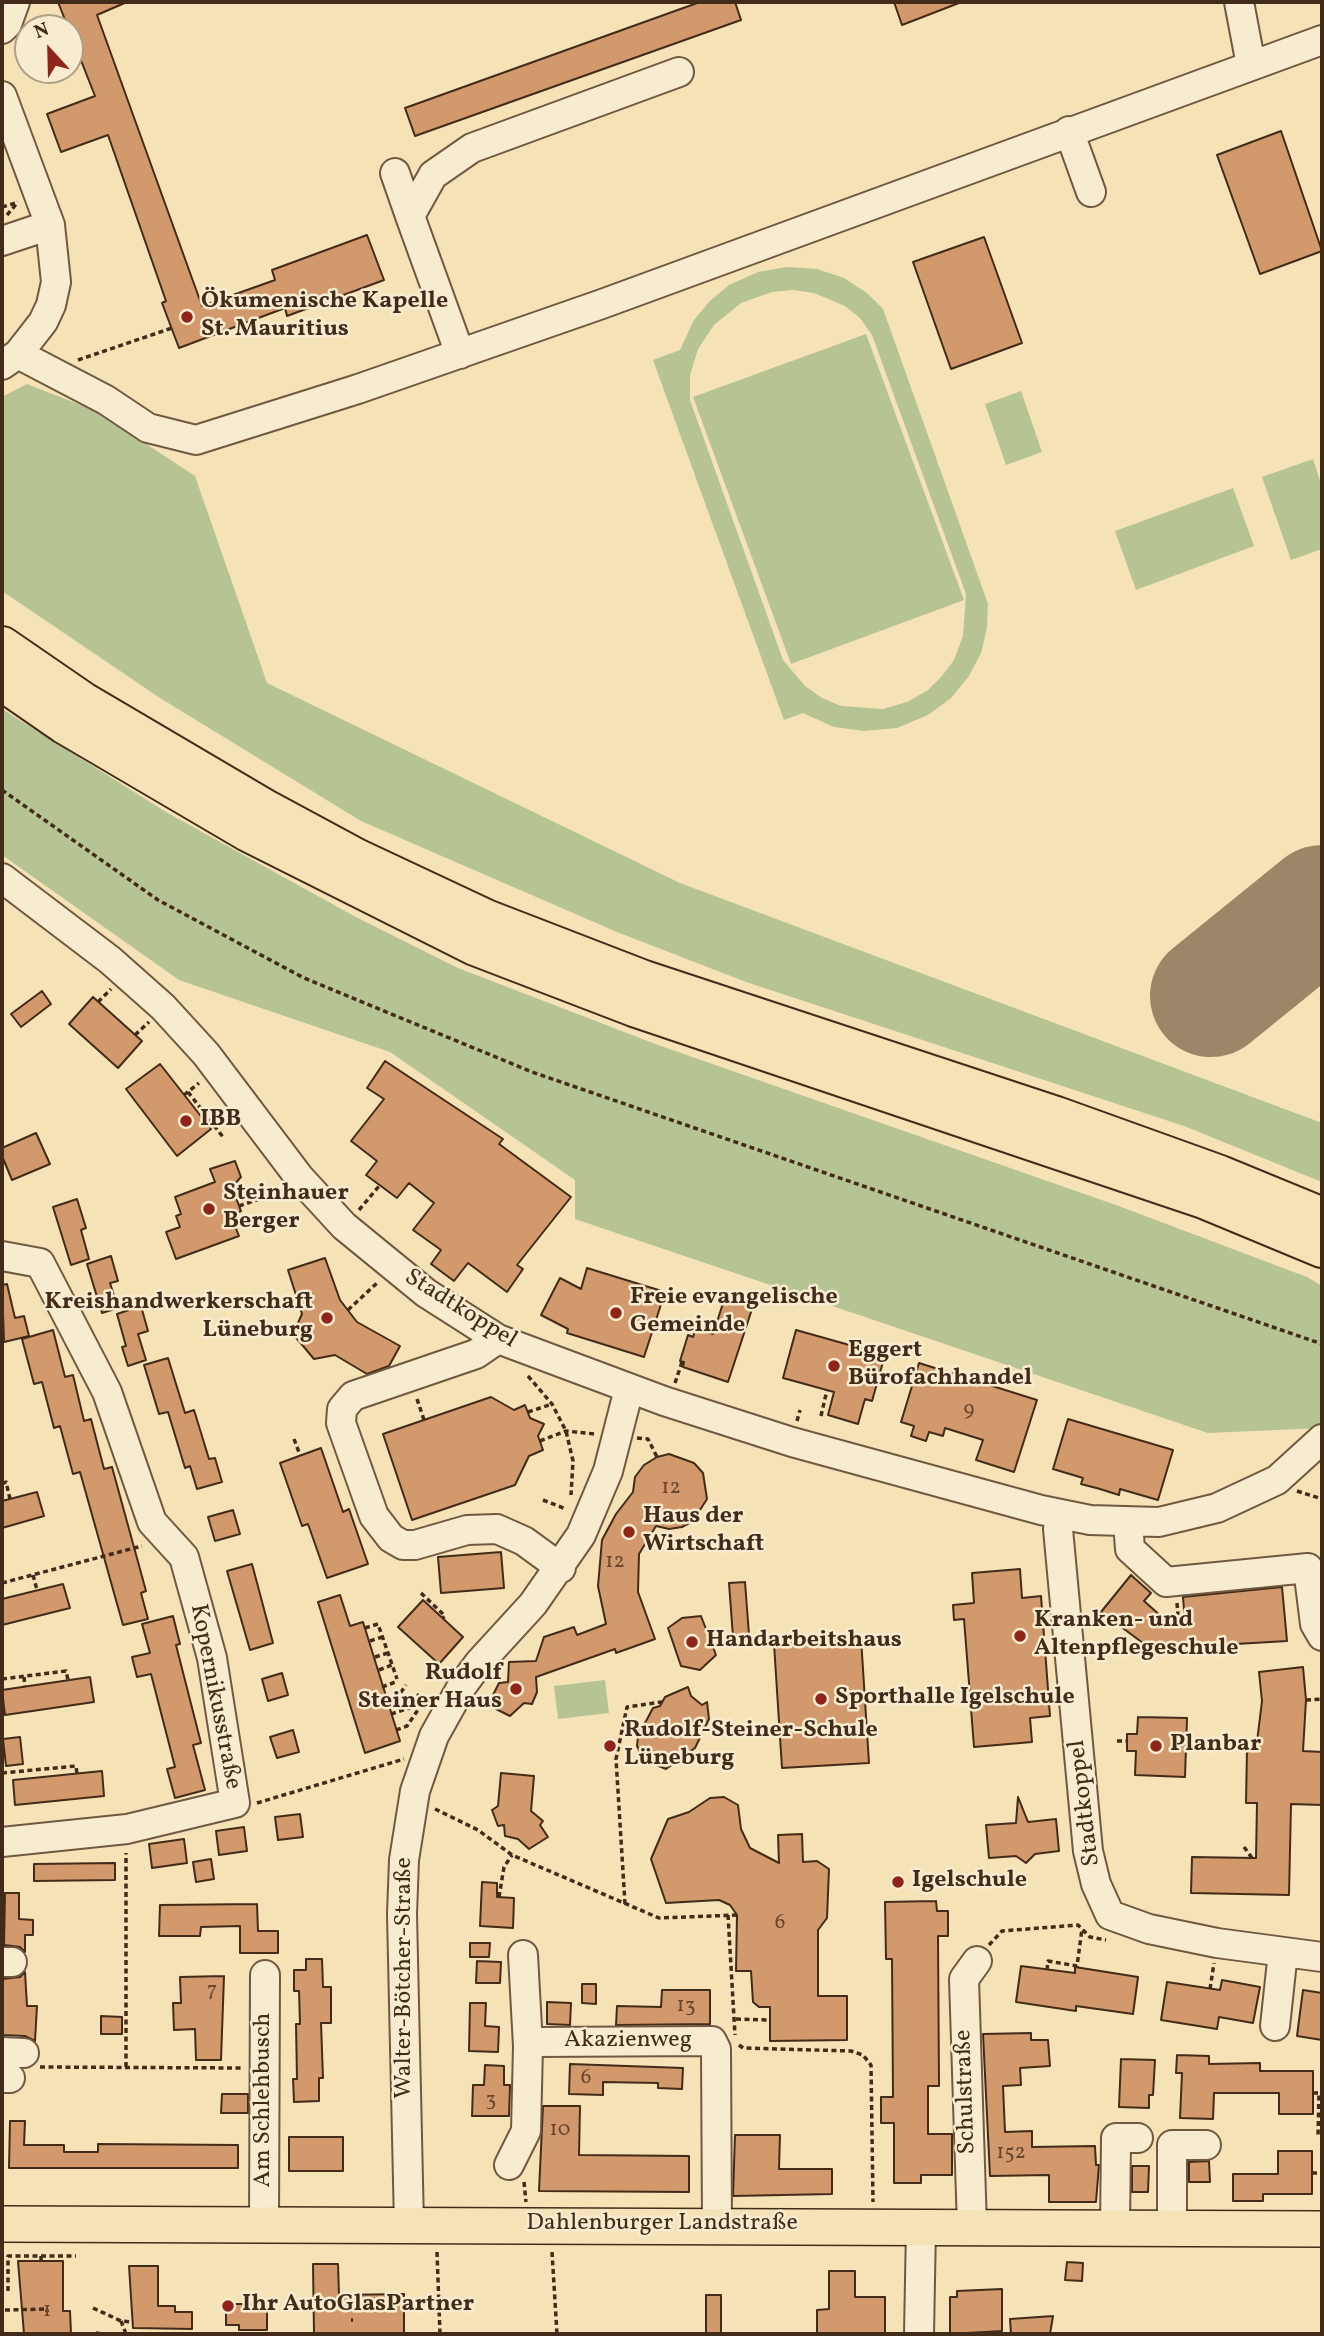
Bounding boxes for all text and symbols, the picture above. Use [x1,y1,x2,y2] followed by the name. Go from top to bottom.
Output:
[14,14,84,84] north arrow
[31,17,53,46] text: N
[201,289,448,345] place label: Ökumenische Kapelle St. Mauritius
[179,309,195,325] marker: Ökumenische Kapelle St. Mauritius
[200,1107,241,1135] place label: IBB
[178,1113,194,1129] marker: IBB
[223,1181,349,1237] place label: Steinhauer Berger
[201,1201,217,1217] marker: Steinhauer Berger
[398,1264,522,1356] street label: Stadtkoppel
[630,1285,838,1341] place label: Freie evangelische Gemeinde
[44,1290,313,1346] place label: Kreishandwerkerschaft Lüneburg
[608,1305,624,1321] marker: Freie evangelische Gemeinde
[319,1310,335,1326] marker: Kreishandwerkerschaft Lüneburg
[848,1338,1032,1394] place label: Eggert Bürofachhandel
[826,1358,842,1374] marker: Eggert Bürofachhandel
[964,1398,974,1424] house number: 9
[661,1476,681,1502] house number: 12
[643,1504,764,1560] place label: Haus der Wirtschaft
[621,1524,637,1540] marker: Haus der Wirtschaft
[605,1550,625,1576] house number: 12
[182,1602,246,1792] street label: Kopernikusstraße
[1034,1608,1239,1664] place label: Kranken- und Altenpflegeschule
[706,1628,902,1656] place label: Handarbeitshaus
[1012,1628,1028,1644] marker: Kranken- und Altenpflegeschule
[684,1634,700,1650] marker: Handarbeitshaus
[358,1661,502,1717] place label: Rudolf Steiner Haus
[508,1681,524,1697] marker: Rudolf Steiner Haus
[835,1685,1075,1713] place label: Sporthalle Igelschule
[813,1691,829,1707] marker: Sporthalle Igelschule
[624,1718,878,1774] place label: Rudolf-Steiner-Schule Lüneburg
[1170,1732,1261,1760] place label: Planbar
[602,1738,618,1754] marker: Rudolf-Steiner-Schule Lüneburg
[1064,1738,1108,1868] street label: Stadtkoppel
[1148,1738,1164,1754] marker: Planbar
[392,1857,420,2099] street label: Walter-Bötcher-Straße
[912,1868,1027,1896] place label: Igelschule
[890,1874,906,1890] marker: Igelschule
[775,1911,785,1937] house number: 6
[207,1979,217,2005] house number: 7
[677,1994,695,2020] house number: 13
[251,2013,279,2187] street label: Am Schlehbusch
[564,2028,692,2056] street label: Akazienweg
[950,2029,984,2155] street label: Schulstraße
[581,2066,591,2092] house number: 6
[486,2088,496,2114] house number: 3
[550,2118,570,2144] house number: 10
[996,2141,1026,2167] house number: 152
[526,2211,798,2239] street label: Dahlenburger Landstraße
[242,2292,474,2320] place label: Ihr AutoGlasPartner
[220,2298,236,2314] marker: Ihr AutoGlasPartner
[43,2299,51,2325] house number: 1

